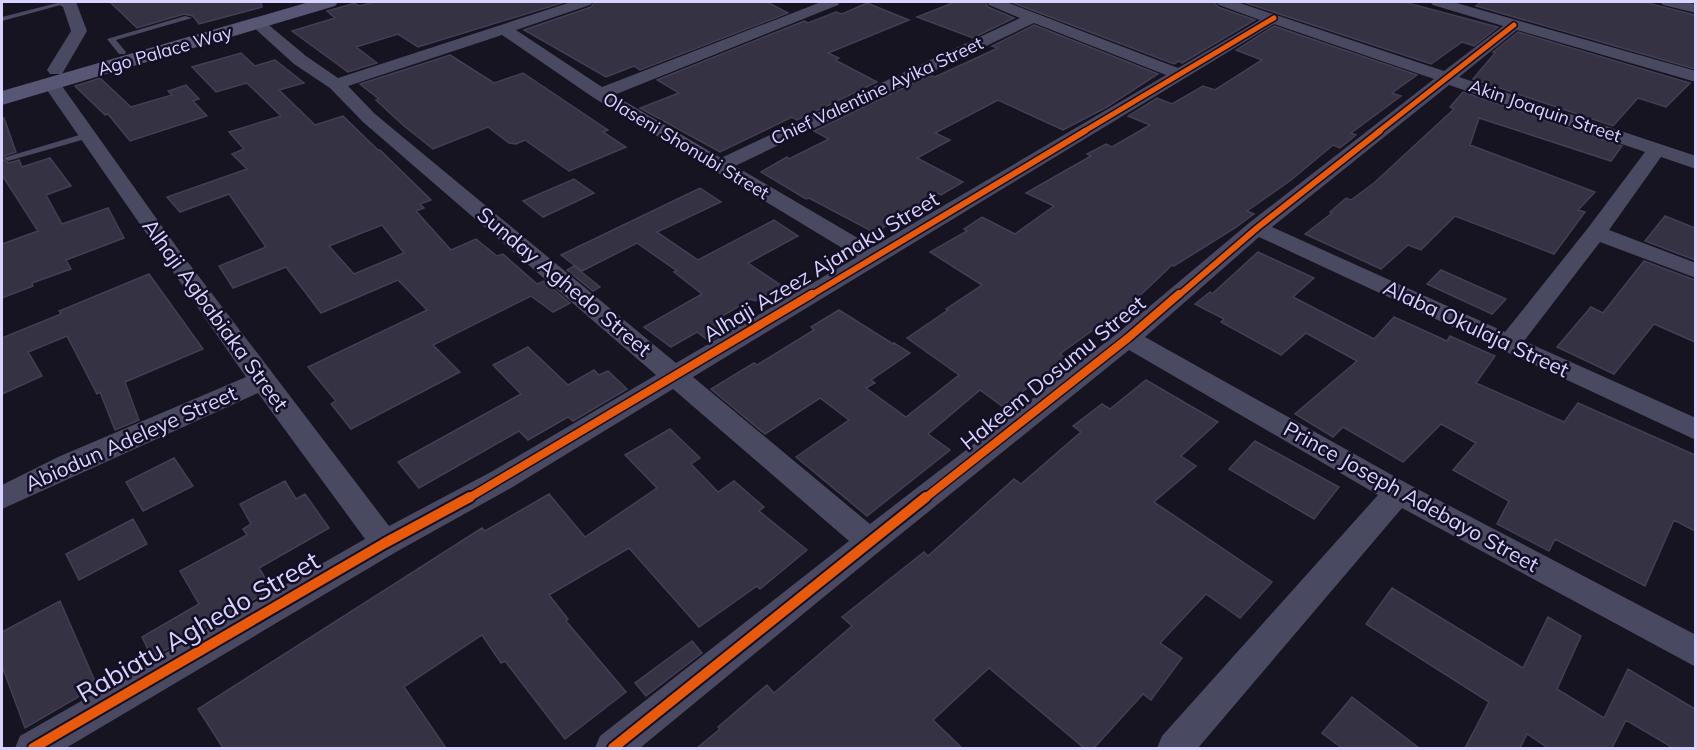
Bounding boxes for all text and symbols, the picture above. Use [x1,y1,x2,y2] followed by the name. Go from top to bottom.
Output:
[95,20,235,81] street label: Ago Palace Way
[767,31,986,150] street label: Chief Valentine Ayika Street
[1466,74,1624,147] street label: Akin Joaquin Street
[599,87,774,204] street label: Olaseni Shonubi Street
[698,185,943,347] street label: Alhaji Azeez Ajanaku Street
[472,201,657,362] street label: Sunday Aghedo Street
[137,213,294,416] street label: Alhaji Agbabiaka Street
[1380,274,1573,382] street label: Alaba Okulaja Street
[955,290,1150,455] street label: Hakeem Dosumu Street
[21,380,241,497] street label: Abiodun Adeleye Street
[1279,415,1544,577] street label: Prince Joseph Adebayo Street
[70,544,325,710] street label: Rabiatu Aghedo Street

